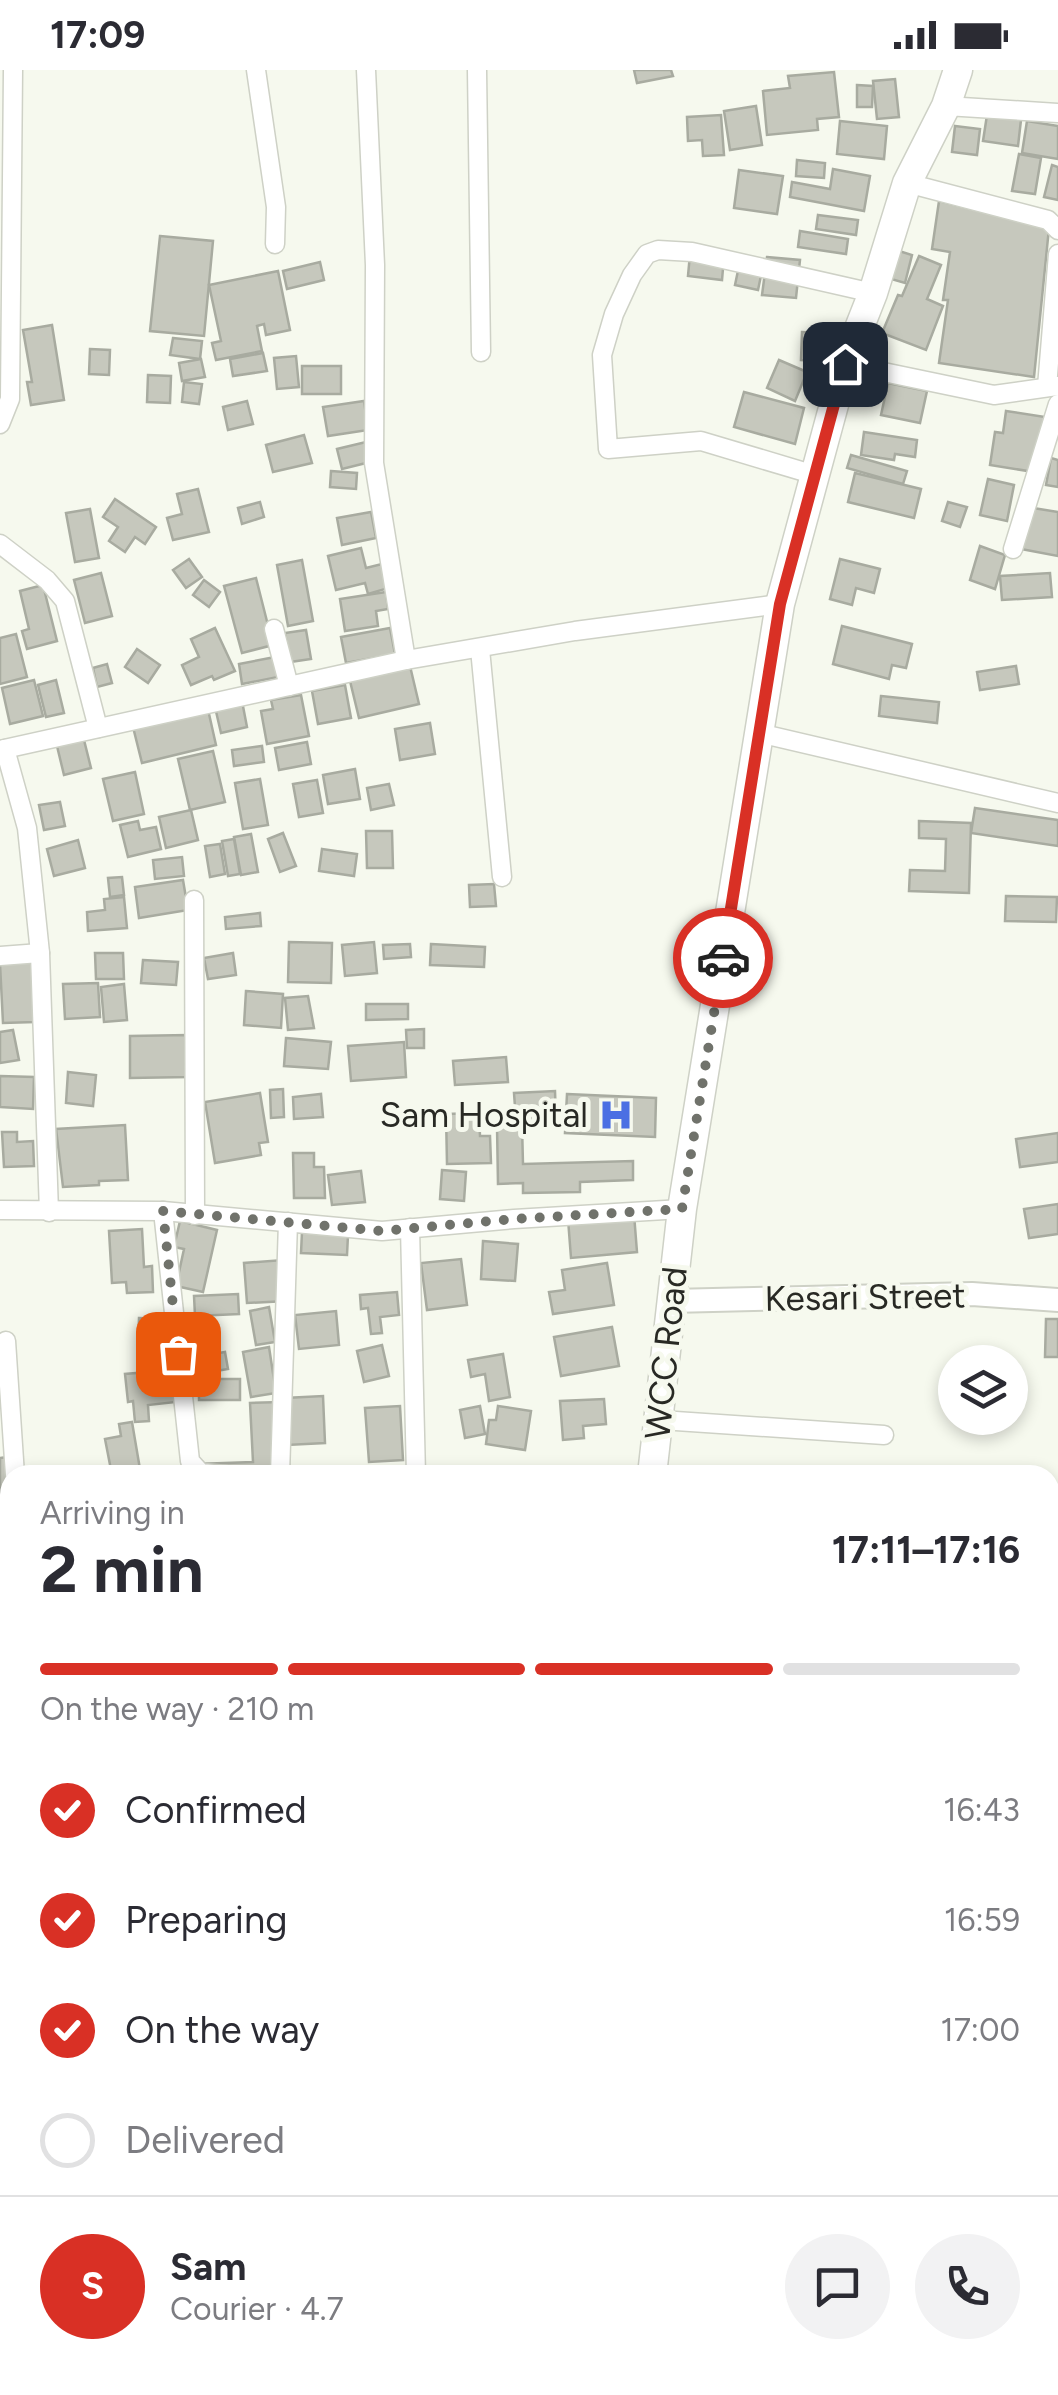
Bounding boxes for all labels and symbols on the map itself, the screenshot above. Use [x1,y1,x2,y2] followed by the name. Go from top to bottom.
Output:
[803,322,888,407] pin
[673,908,773,1008] courier
[380,1094,588,1136] place label: Sam Hospital
[597,1096,635,1134] hospital icon: Sam Hospital
[636,1265,696,1441] street label: WCC Road
[764,1274,966,1320] street label: Kesari Street
[136,1312,221,1397] pin

